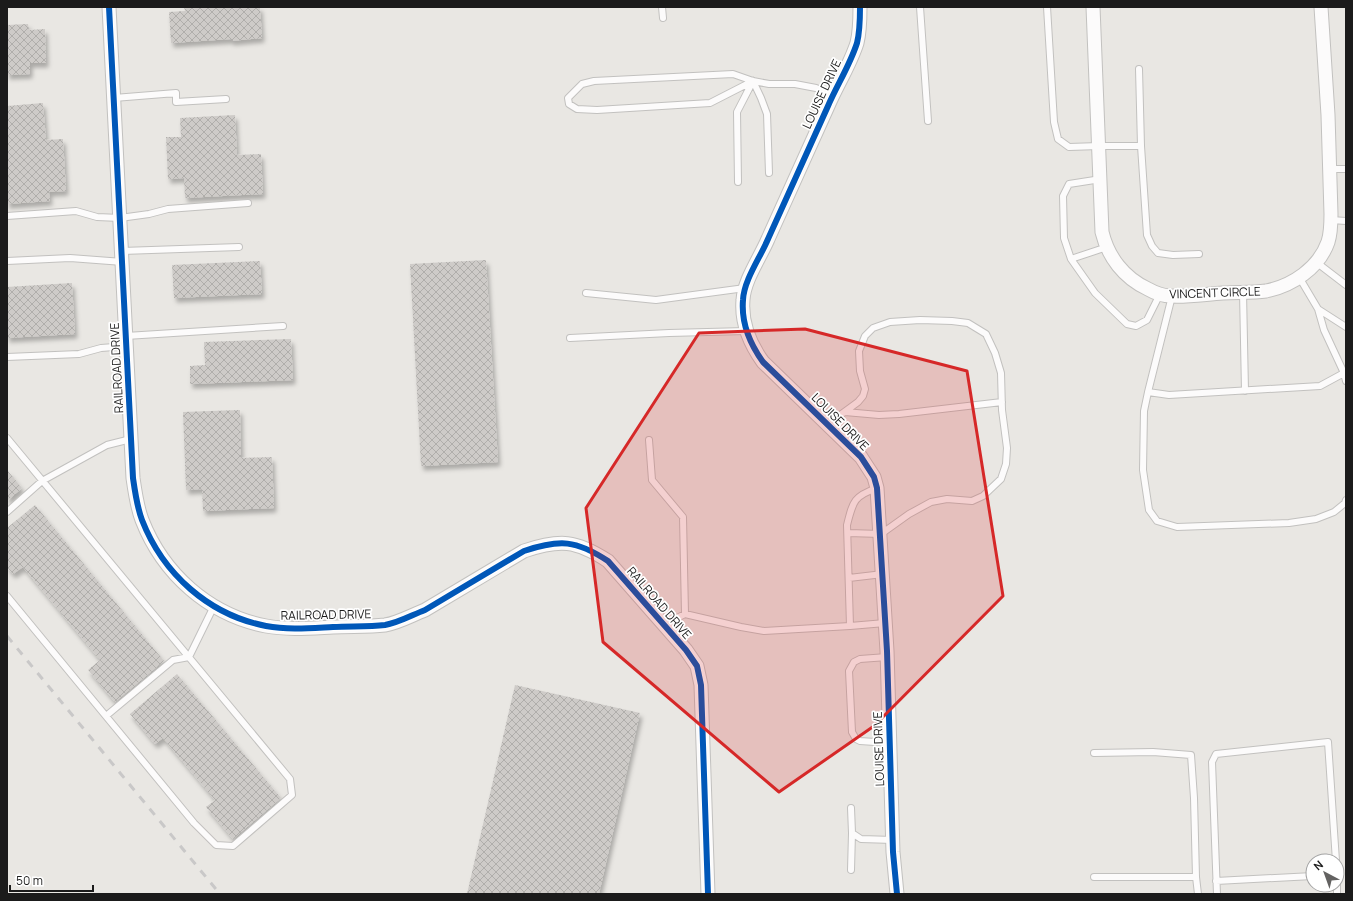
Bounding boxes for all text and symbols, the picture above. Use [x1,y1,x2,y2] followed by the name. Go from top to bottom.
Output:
[798,56,845,131] street label: LOUISE DRIVE
[1169,282,1261,303] street label: VINCENT CIRCLE
[106,322,127,414] street label: RAILROAD DRIVE
[808,389,873,454] street label: LOUISE DRIVE
[623,563,696,643] street label: RAILROAD DRIVE
[281,605,372,624] street label: RAILROAD DRIVE
[869,711,888,787] street label: LOUISE DRIVE
[1305,853,1345,893] north arrow
[1310,857,1326,873] text: N
[10,867,93,893] scale bar
[16,872,43,889] text: 50 m

